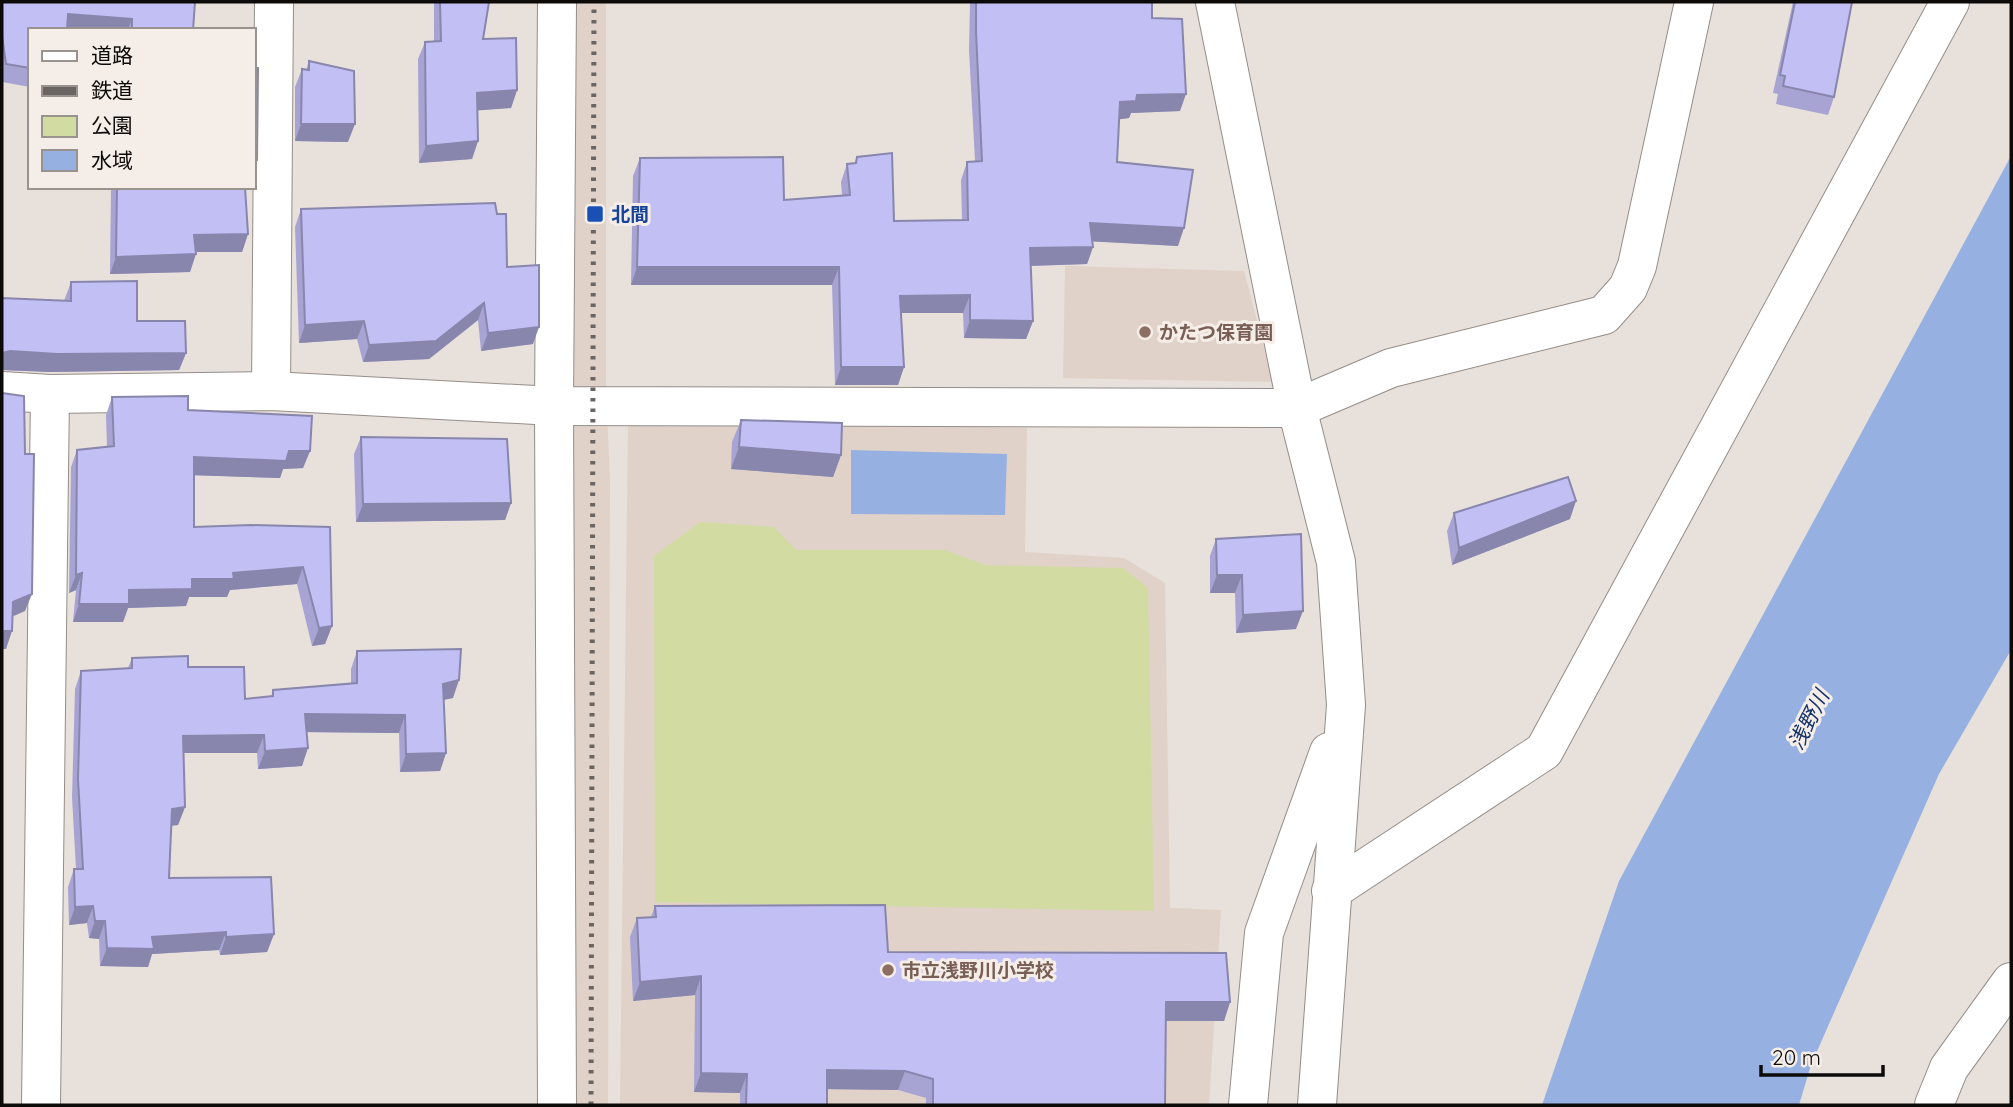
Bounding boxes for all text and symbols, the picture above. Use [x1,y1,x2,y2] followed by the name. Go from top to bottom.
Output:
[28,28,256,189] legend
[91,42,133,68] text: 道路
[91,77,133,103] text: 鉄道
[91,112,133,138] text: 公園
[91,147,133,173] text: 水域
[611,202,649,226] place label: 北間
[585,204,605,224] marker: 北間
[1159,320,1273,344] place label: かたつ保育園
[1137,324,1153,340] marker: かたつ保育園
[1782,684,1835,754] water label: 浅野川
[902,958,1054,982] place label: 市立浅野川小学校
[880,962,896,978] marker: 市立浅野川小学校
[1761,1034,1884,1078] scale bar
[1772,1044,1821,1070] text: 20 m

